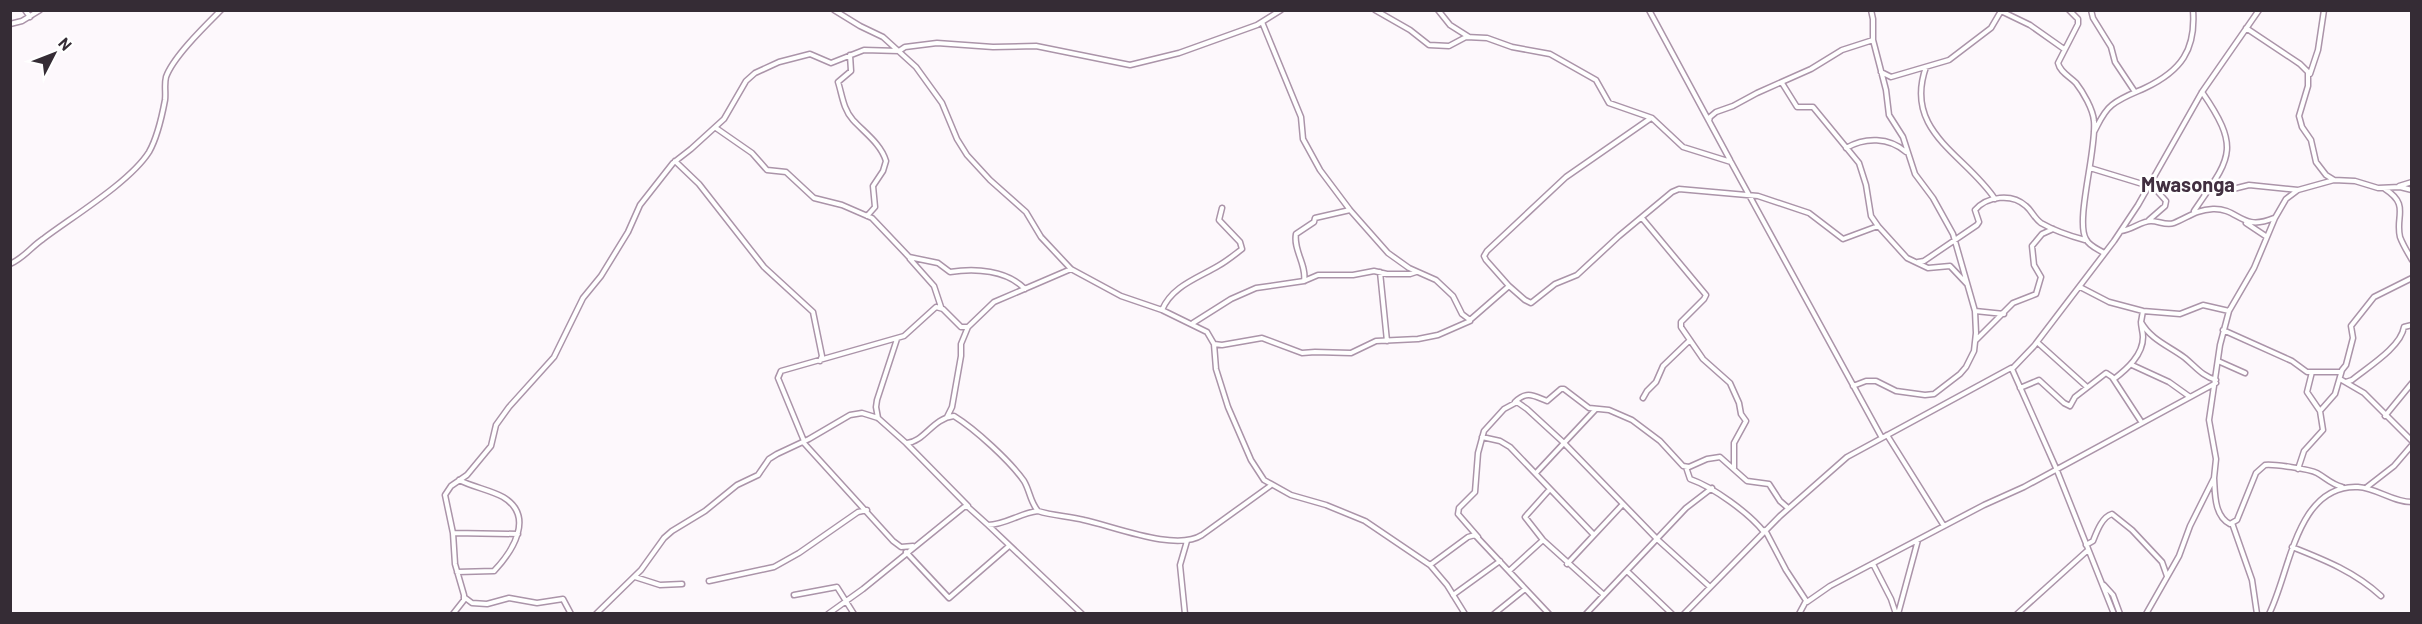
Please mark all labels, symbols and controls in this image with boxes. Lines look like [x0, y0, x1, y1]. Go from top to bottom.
north arrow [24, 24, 84, 84]
text: N [55, 33, 76, 54]
district label: Mwasonga [2141, 172, 2235, 196]

